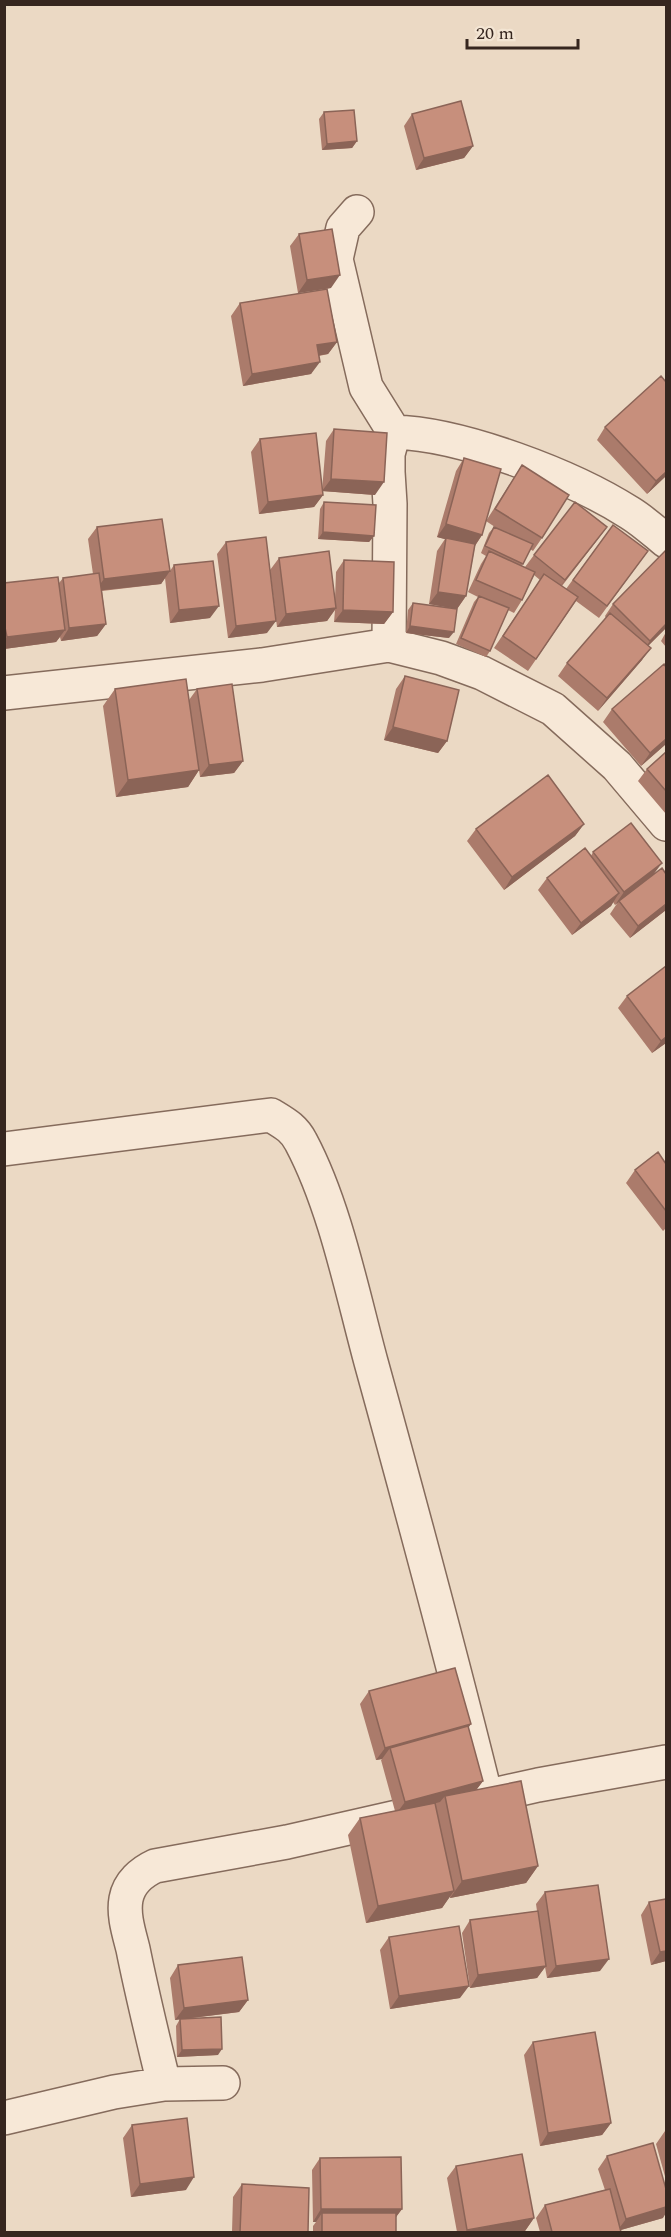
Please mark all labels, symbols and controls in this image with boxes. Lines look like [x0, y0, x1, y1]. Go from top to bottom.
scale bar [467, 12, 578, 50]
text: 20 m [476, 20, 514, 47]

